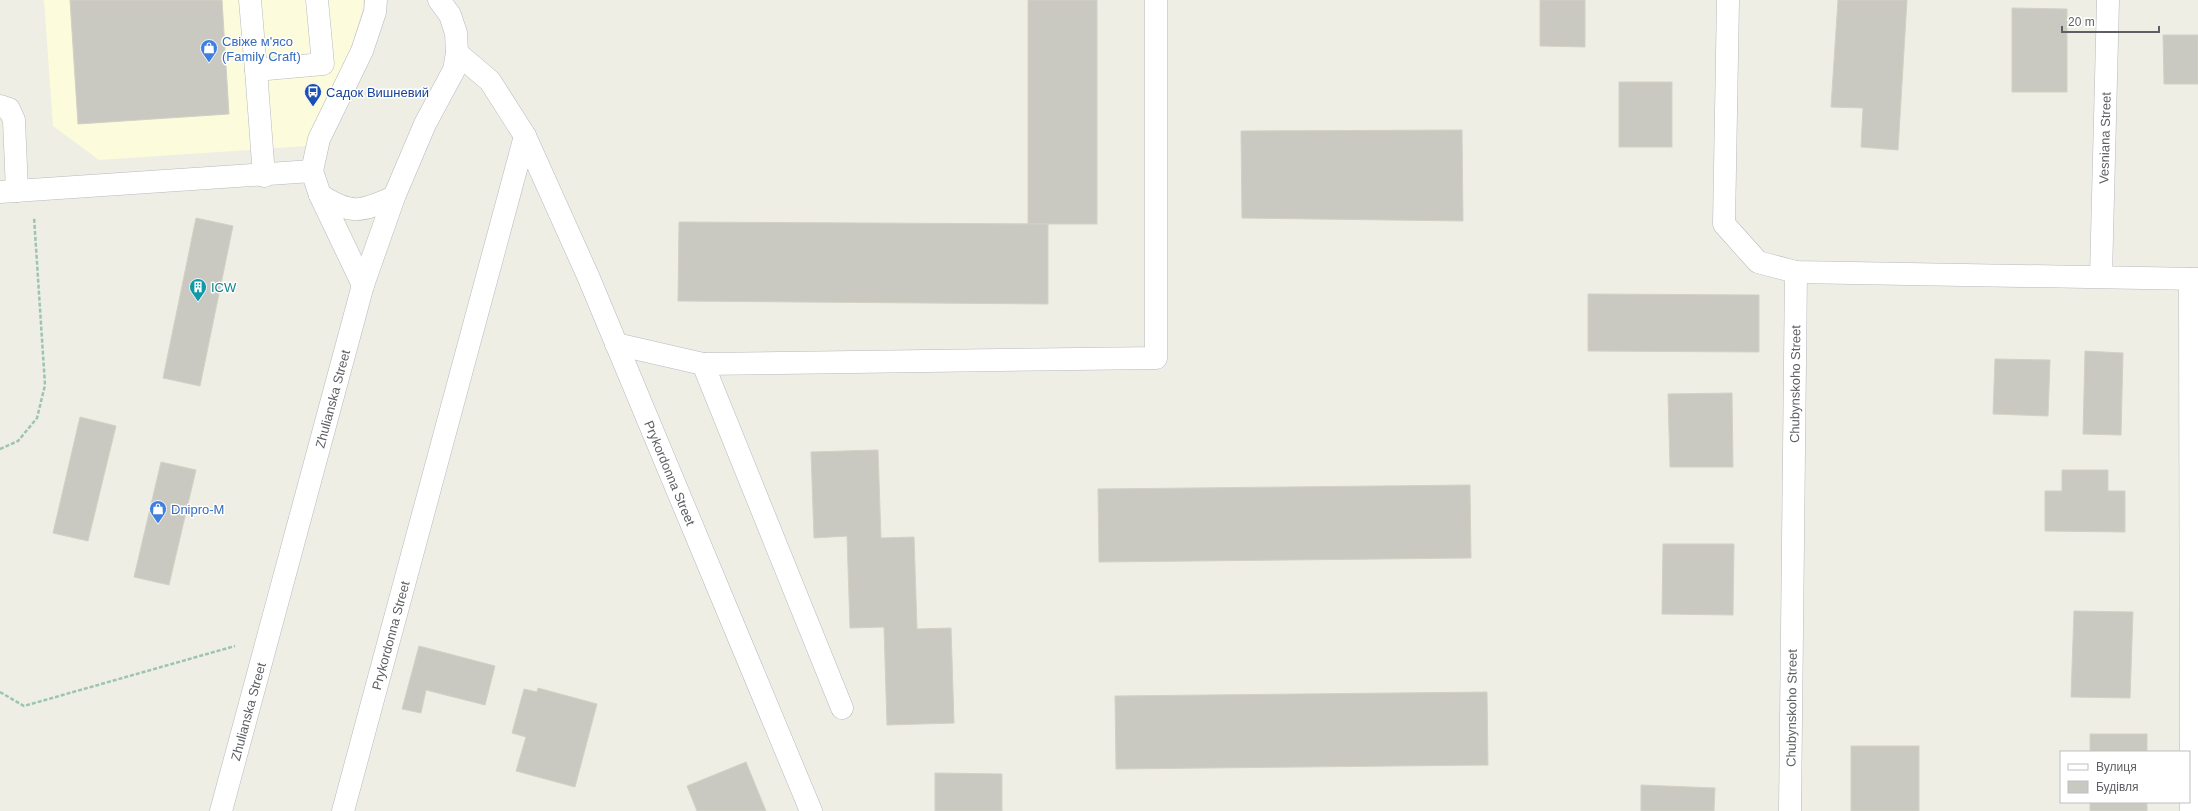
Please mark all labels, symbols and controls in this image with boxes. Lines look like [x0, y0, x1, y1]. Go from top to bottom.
scale bar [2062, 8, 2159, 34]
text: 20 m [2068, 15, 2095, 29]
place label: Свіже м'ясо (Family Craft) [222, 34, 301, 64]
shop icon: Свіже м'ясо (Family Craft) [199, 38, 219, 63]
bus stop icon: Садок Вишневий [303, 82, 323, 107]
place label: Садок Вишневий [326, 85, 429, 100]
street label: Vesniana Street [2096, 92, 2114, 184]
building icon: ICW [188, 277, 208, 302]
place label: ICW [211, 280, 237, 295]
street label: Chubynskoho Street [1787, 325, 1803, 443]
street label: Zhulianska Street [312, 348, 353, 450]
street label: Prykordonna Street [641, 419, 698, 528]
shop icon: Dnipro-M [148, 499, 168, 524]
place label: Dnipro-M [171, 502, 224, 517]
street label: Prykordonna Street [369, 579, 413, 691]
street label: Chubynskoho Street [1783, 649, 1800, 767]
street label: Zhulianska Street [228, 660, 269, 763]
legend [2060, 751, 2190, 803]
text: Вулиця [2096, 760, 2137, 774]
text: Будівля [2096, 780, 2138, 794]

